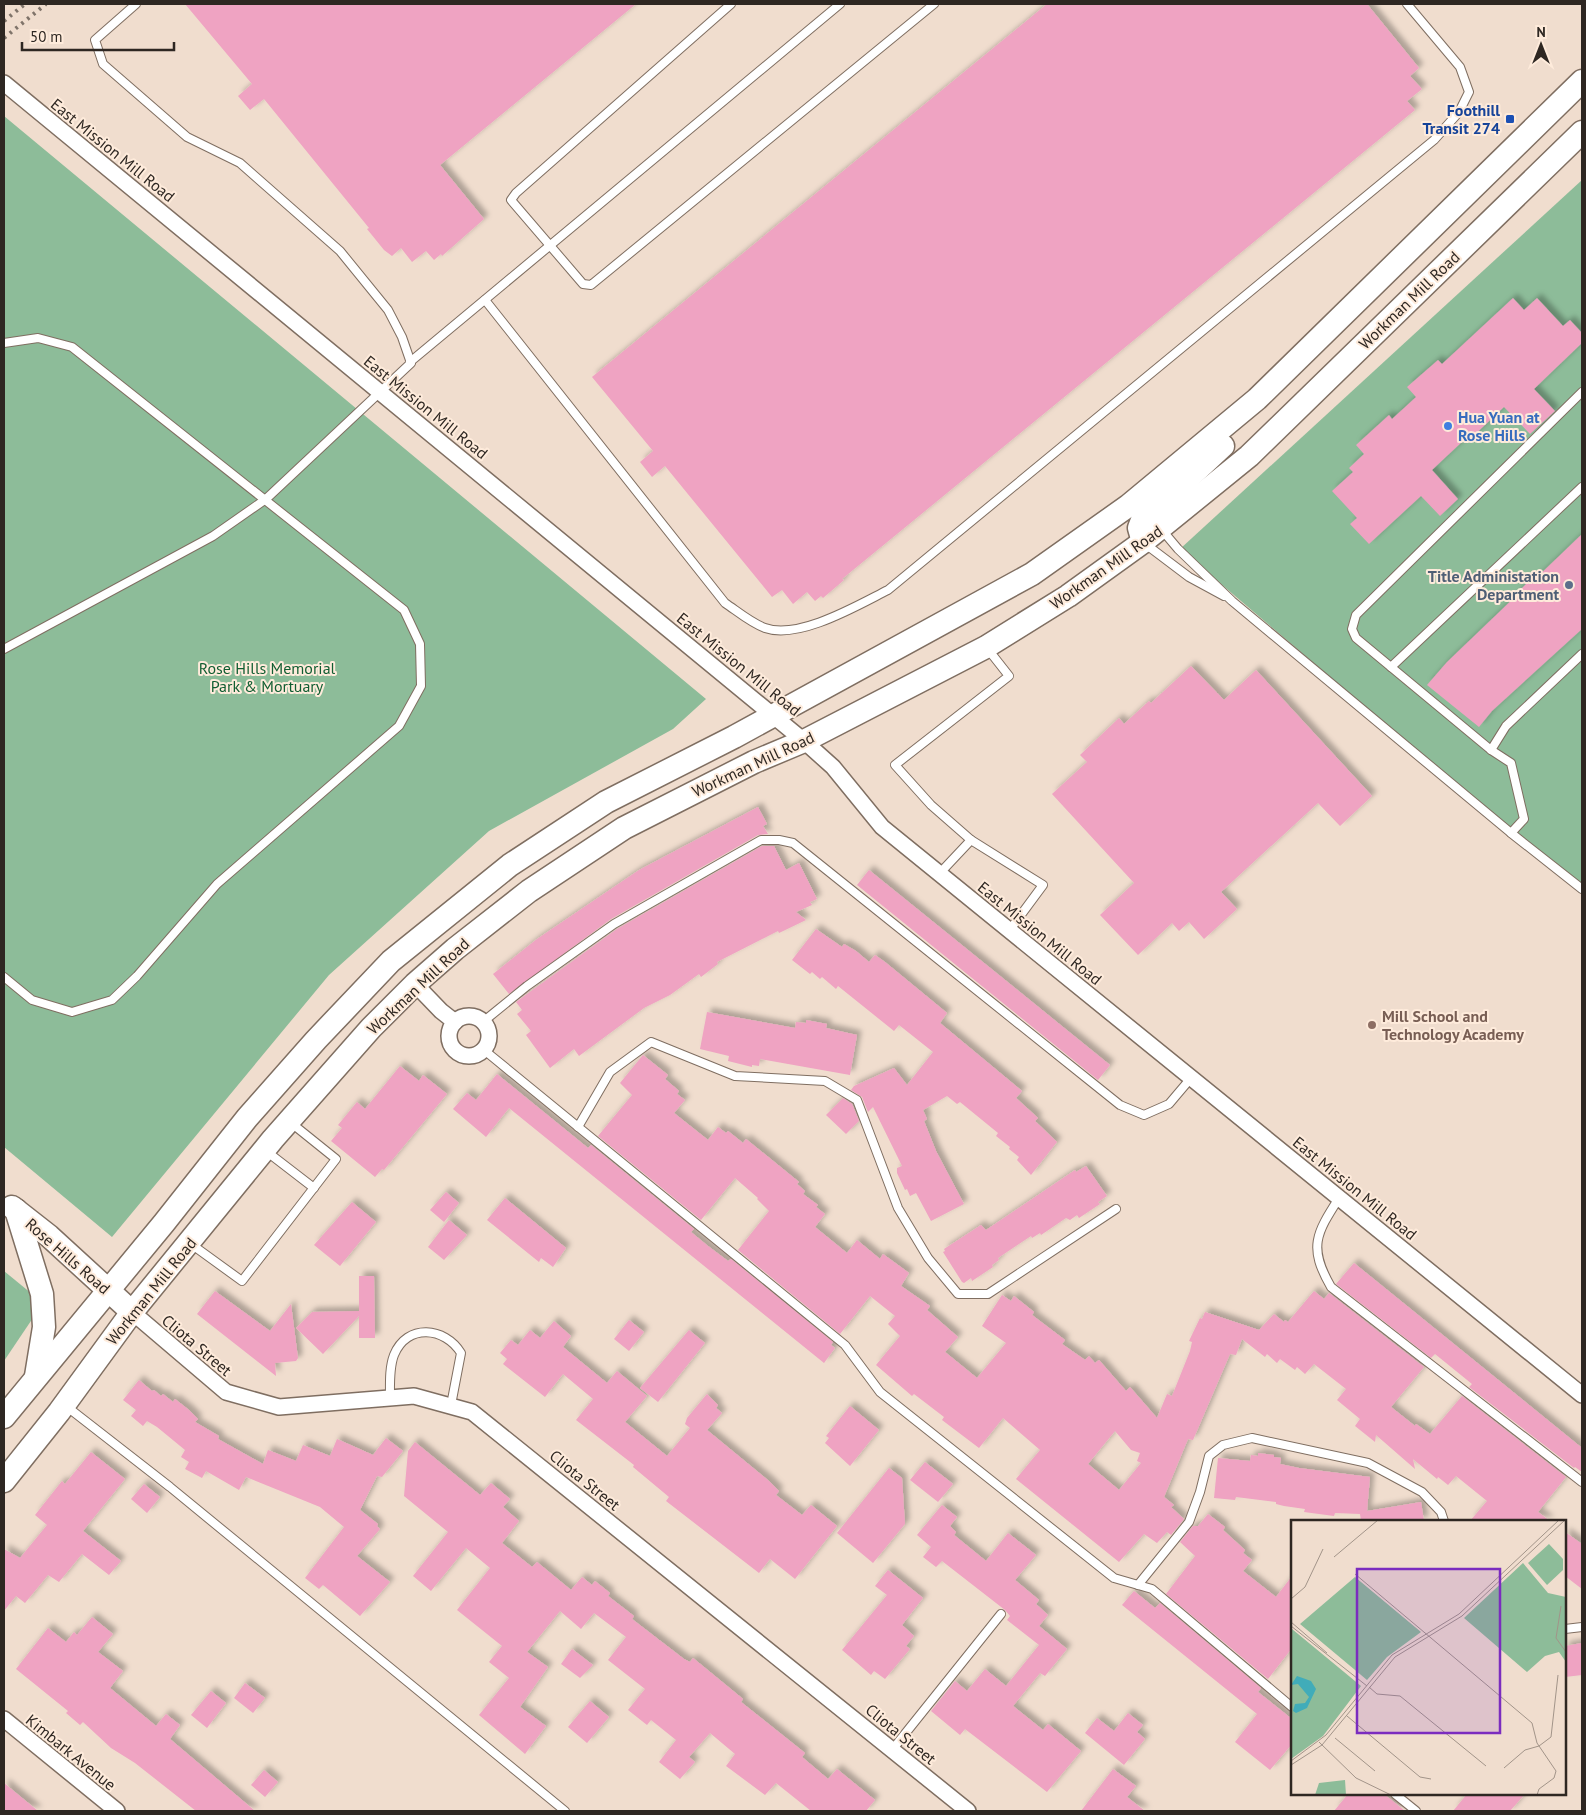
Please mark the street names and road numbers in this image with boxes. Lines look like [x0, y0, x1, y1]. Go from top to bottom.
street label: East Mission Mill Road [47, 94, 179, 206]
street label: Workman Mill Road [1354, 247, 1464, 353]
street label: East Mission Mill Road [360, 351, 492, 463]
street label: Workman Mill Road [1046, 521, 1166, 613]
street label: East Mission Mill Road [673, 608, 805, 720]
street label: Workman Mill Road [689, 727, 817, 801]
street label: East Mission Mill Road [974, 877, 1106, 989]
street label: Workman Mill Road [363, 933, 473, 1039]
street label: East Mission Mill Road [1289, 1132, 1421, 1244]
street label: Rose Hills Road [22, 1214, 114, 1298]
street label: Workman Mill Road [101, 1233, 201, 1349]
street label: Cliota Street [158, 1310, 236, 1380]
street label: Cliota Street [546, 1445, 625, 1515]
street label: Cliota Street [862, 1699, 941, 1769]
street label: Kimbark Avenue [22, 1710, 120, 1794]

